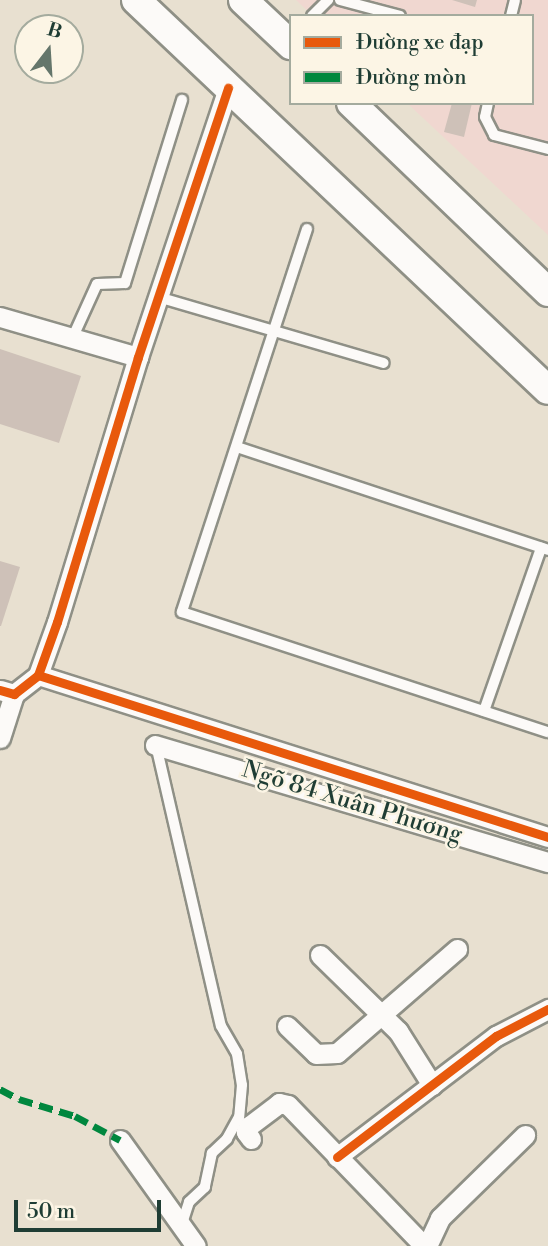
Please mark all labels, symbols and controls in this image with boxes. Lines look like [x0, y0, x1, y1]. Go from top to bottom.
north arrow [14, 14, 84, 84]
legend [289, 14, 534, 105]
text: B [44, 17, 65, 44]
text: Đường xe đạp [356, 30, 484, 56]
text: Đường mòn [356, 65, 467, 91]
street label: Ngõ 84 Xuân Phương [238, 756, 466, 850]
scale bar [18, 1186, 164, 1230]
text: 50 m [27, 1199, 75, 1225]

